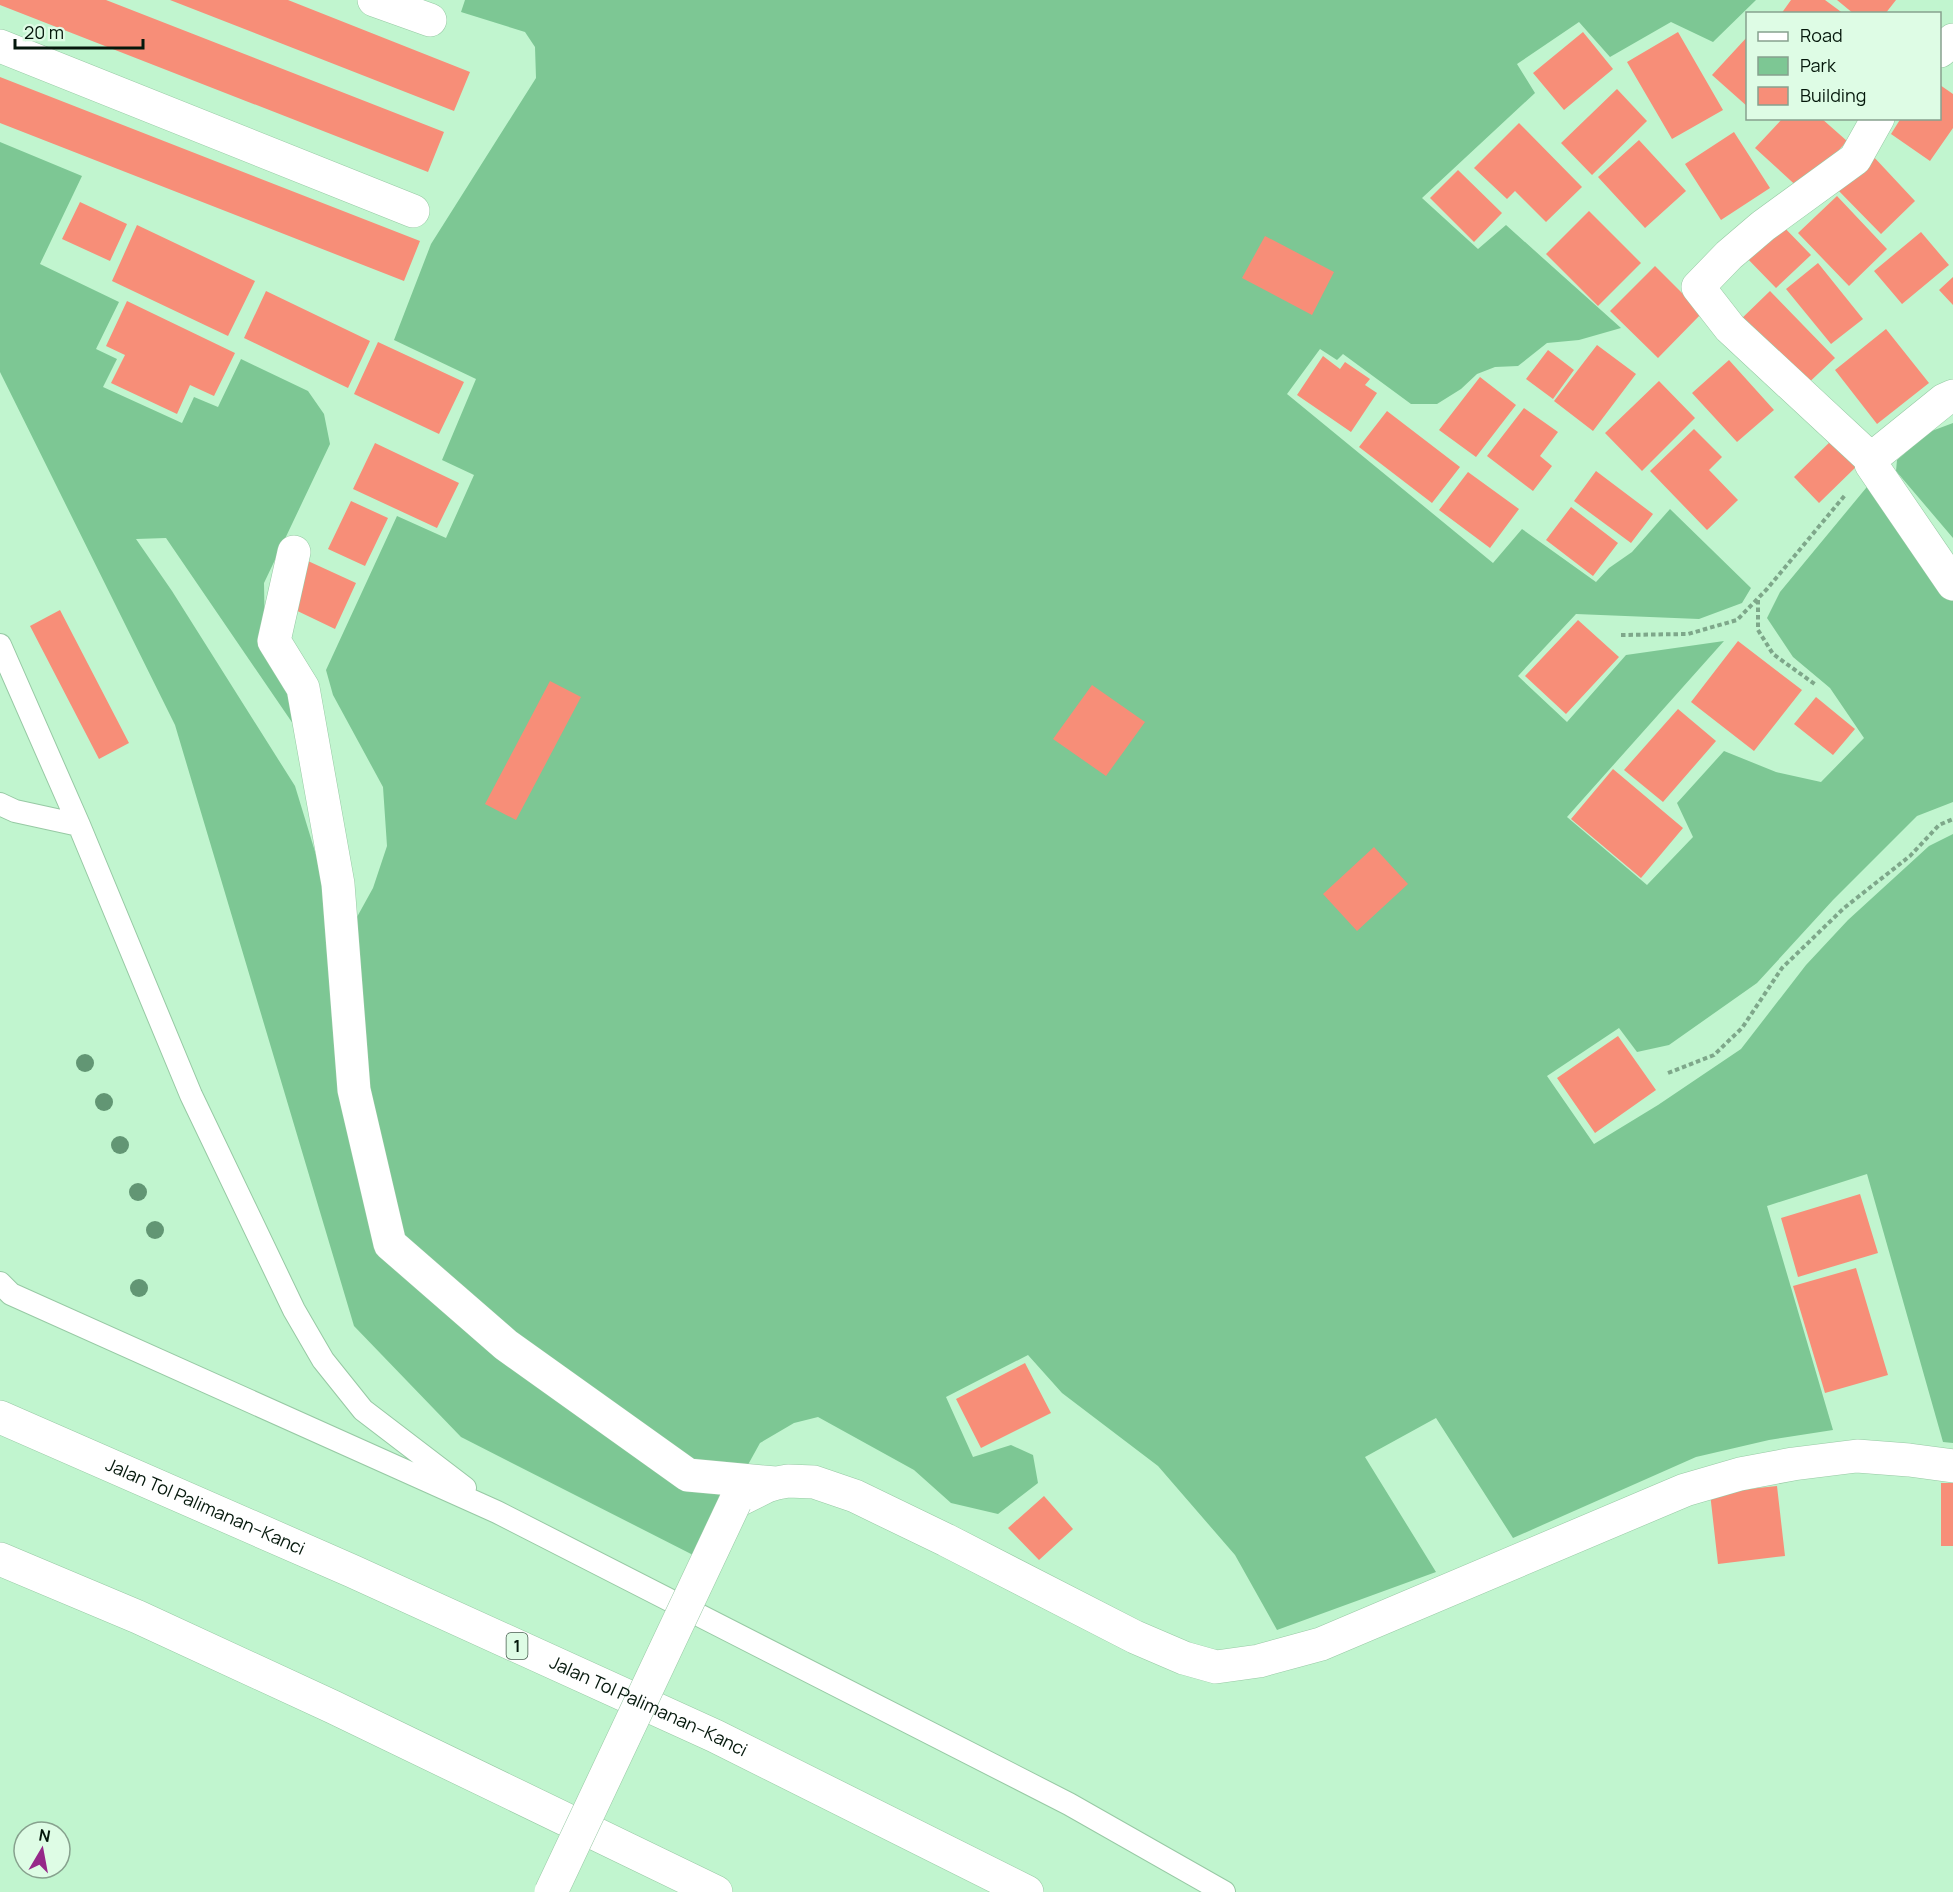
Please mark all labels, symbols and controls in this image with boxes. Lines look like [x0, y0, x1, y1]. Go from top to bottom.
scale bar [15, 12, 142, 50]
legend [1746, 12, 1941, 120]
text: 20 m [24, 20, 64, 44]
text: Road [1800, 23, 1843, 47]
text: Park [1800, 53, 1837, 77]
text: Building [1800, 83, 1866, 107]
street label: Jalan Tol Palimanan–Kanci [102, 1452, 309, 1560]
road number: 1 [506, 1633, 528, 1659]
street label: Jalan Tol Palimanan–Kanci [546, 1649, 752, 1761]
north arrow [12, 1820, 72, 1880]
text: N [37, 1823, 52, 1847]

